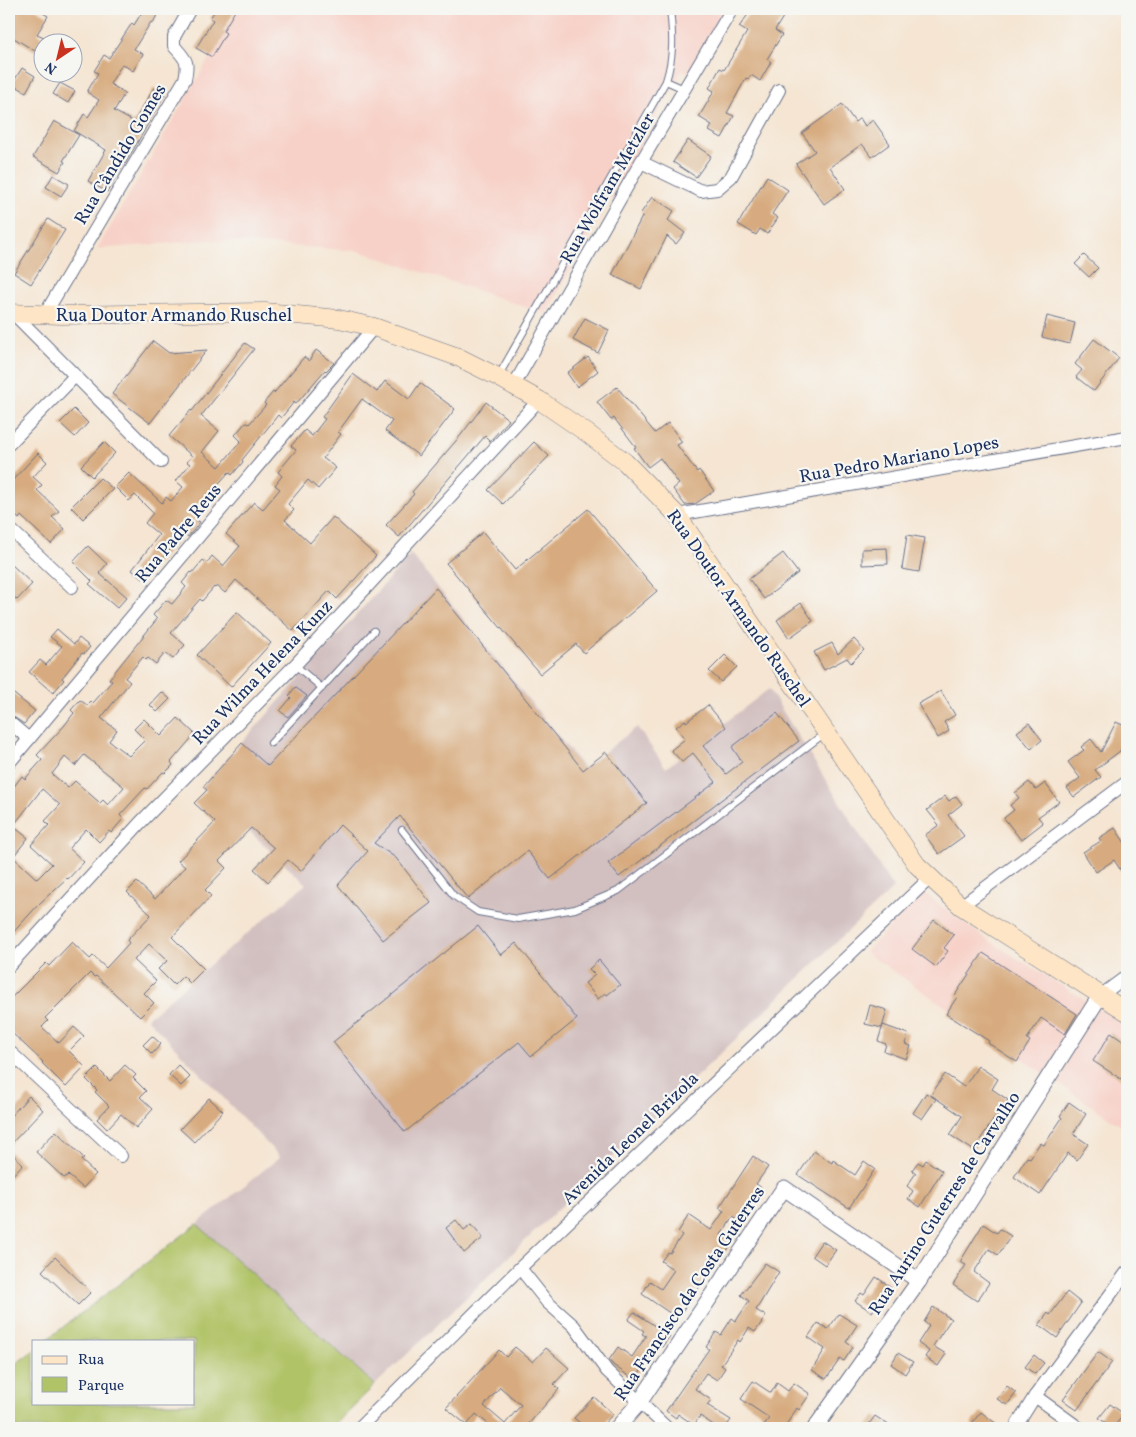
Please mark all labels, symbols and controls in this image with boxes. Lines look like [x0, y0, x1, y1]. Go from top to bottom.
north arrow [32, 32, 82, 82]
text: N [42, 57, 61, 78]
street label: Rua Cândido Gomes [69, 80, 173, 230]
street label: Rua Wolfram Metzler [555, 109, 662, 269]
street label: Rua Doutor Armando Ruschel [56, 304, 292, 329]
street label: Rua Pedro Mariano Lopes [797, 431, 1001, 490]
street label: Rua Padre Reus [130, 479, 228, 589]
street label: Rua Doutor Armando Ruschel [660, 505, 816, 713]
street label: Rua Wilma Helena Kunz [187, 595, 339, 751]
street label: Avenida Leonel Brizola [557, 1067, 705, 1211]
street label: Rua Aurino Guterres de Carvalho [863, 1087, 1027, 1320]
street label: Rua Francisco da Costa Guterres [609, 1181, 772, 1406]
legend [32, 1340, 195, 1404]
text: Rua [78, 1350, 104, 1371]
text: Parque [78, 1376, 124, 1397]

